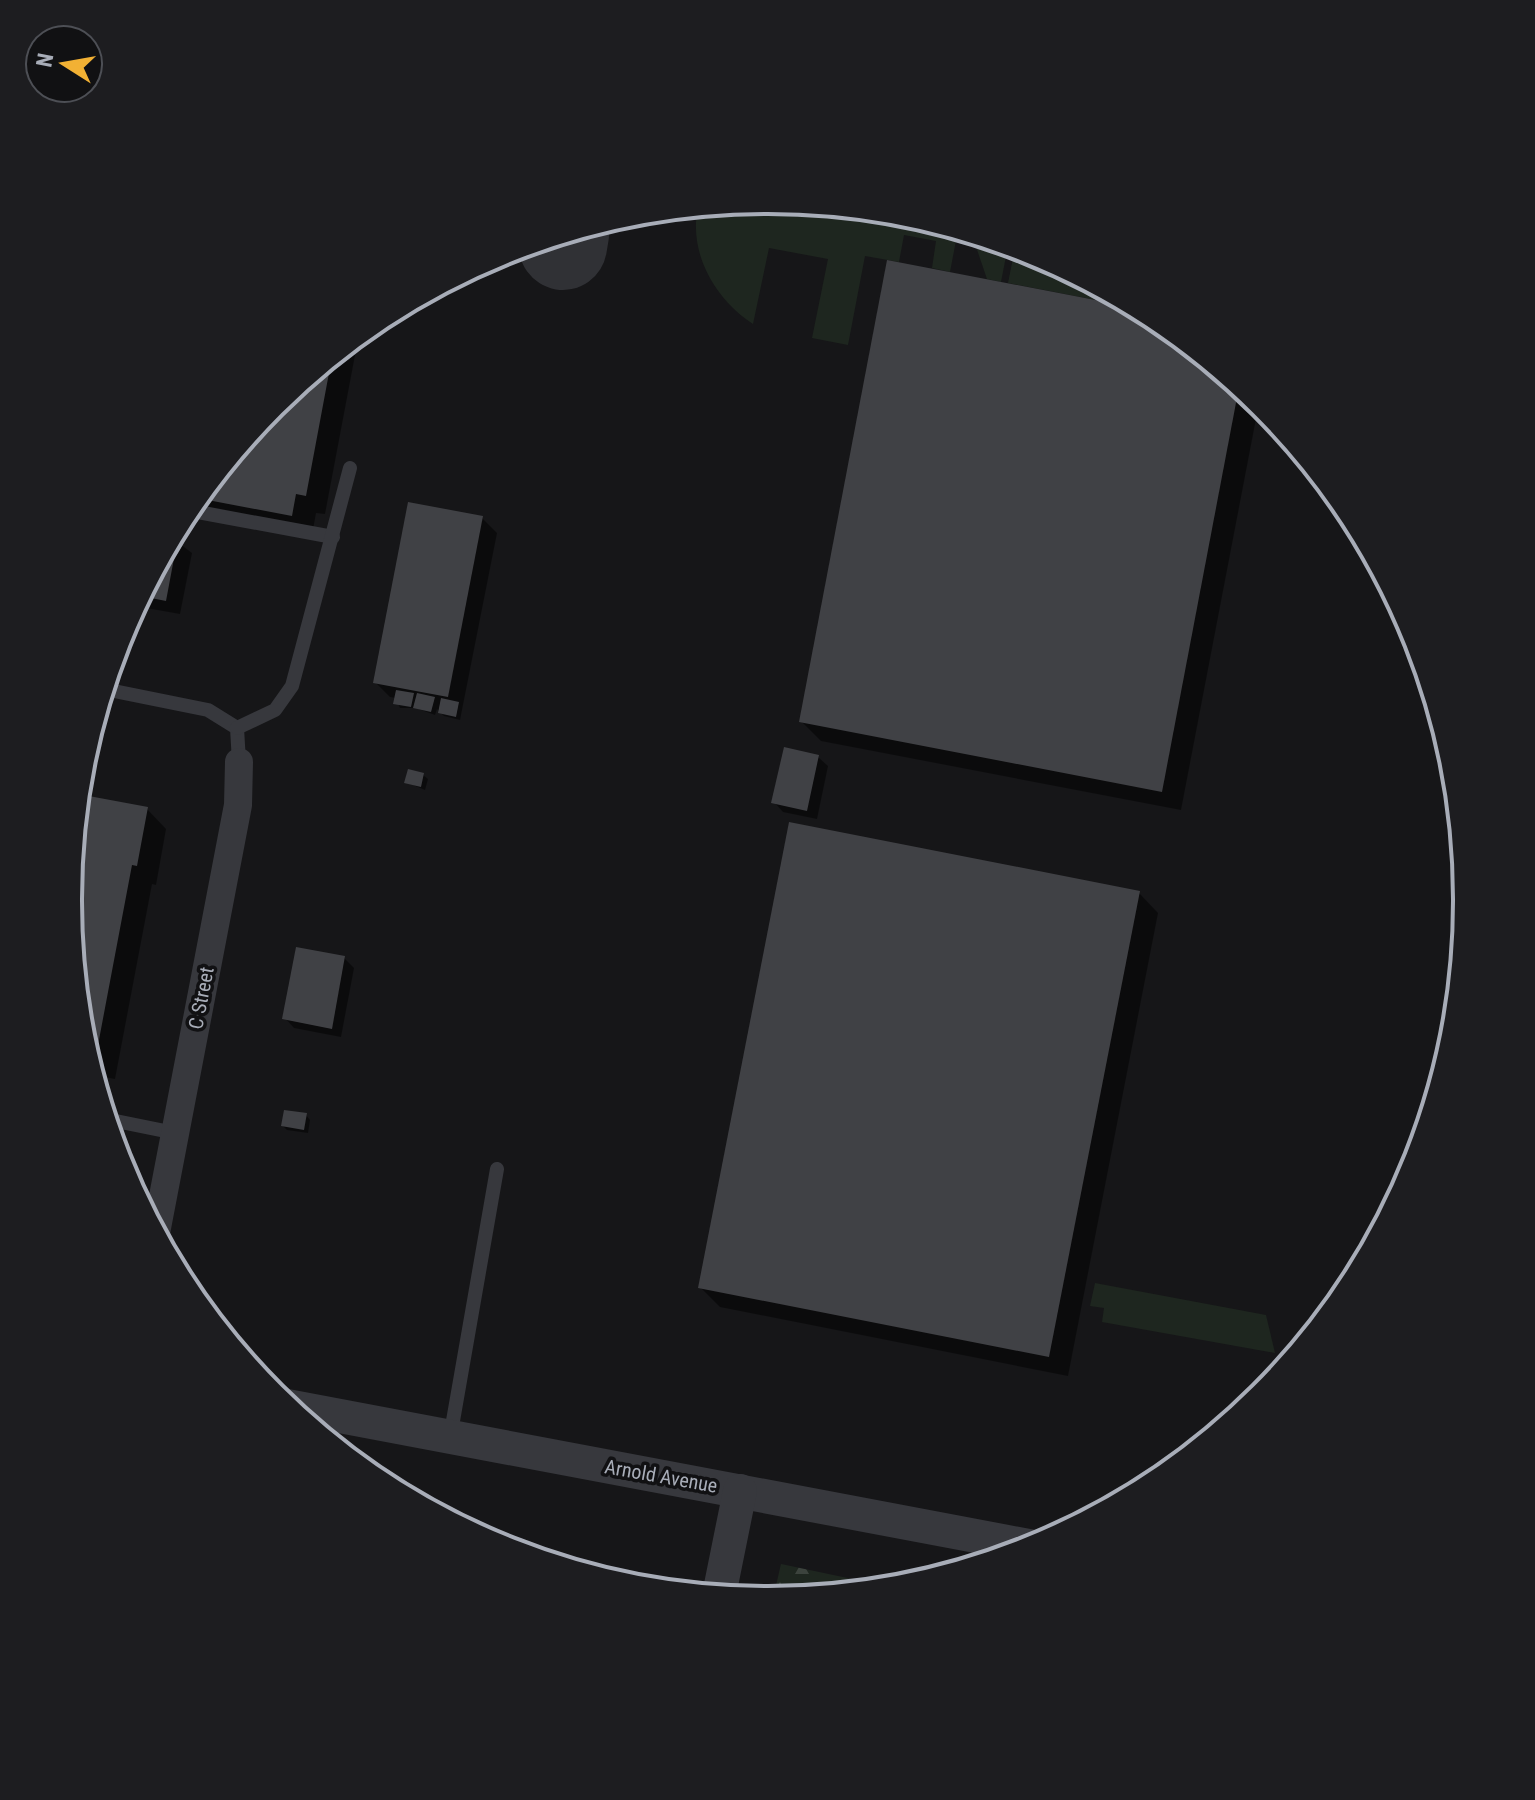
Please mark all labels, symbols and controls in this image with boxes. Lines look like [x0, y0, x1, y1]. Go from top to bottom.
north arrow [24, 24, 104, 104]
text: N [31, 51, 58, 69]
street label: C Street [183, 965, 219, 1031]
street label: Arnold Avenue [603, 1454, 719, 1498]

